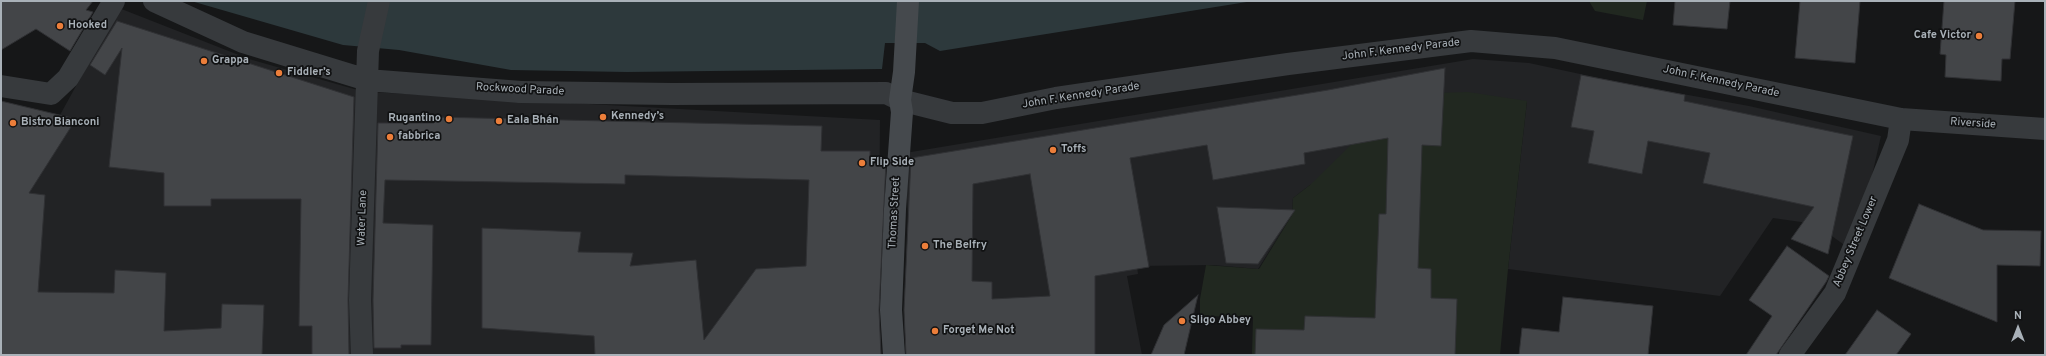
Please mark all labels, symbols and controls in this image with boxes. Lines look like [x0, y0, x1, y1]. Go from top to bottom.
place label: Hooked [68, 19, 107, 33]
marker: Hooked [55, 21, 65, 31]
place label: Cafe Victor [1914, 29, 1971, 43]
marker: Cafe Victor [1974, 31, 1984, 41]
street label: John F. Kennedy Parade [1341, 36, 1461, 64]
place label: Grappa [212, 54, 249, 68]
marker: Grappa [199, 56, 209, 66]
street label: John F. Kennedy Parade [1662, 63, 1780, 101]
place label: Fiddler’s [287, 66, 331, 80]
marker: Fiddler’s [274, 68, 284, 78]
street label: John F. Kennedy Parade [1021, 80, 1141, 112]
street label: Rockwood Parade [476, 81, 564, 99]
place label: Kennedy’s [611, 110, 664, 124]
place label: Rugantino [388, 112, 441, 126]
marker: Kennedy’s [598, 112, 608, 122]
marker: Rugantino [444, 114, 454, 124]
place label: Eala Bhán [507, 114, 559, 128]
place label: Bistro Bianconi [21, 116, 99, 130]
marker: Eala Bhán [494, 116, 504, 126]
street label: Riverside [1950, 116, 1996, 132]
marker: Bistro Bianconi [8, 118, 18, 128]
place label: fabbrica [398, 130, 440, 144]
marker: fabbrica [385, 132, 395, 142]
place label: Toffs [1061, 143, 1086, 157]
marker: Toffs [1048, 145, 1058, 155]
place label: Flip Side [870, 156, 914, 170]
marker: Flip Side [857, 158, 867, 168]
street label: Thomas Street [887, 177, 903, 249]
street label: Water Lane [355, 190, 371, 246]
street label: Abbey Street Lower [1831, 195, 1881, 289]
place label: The Belfry [933, 239, 987, 253]
marker: The Belfry [920, 241, 930, 251]
north arrow [1998, 308, 2038, 348]
text: N [2014, 309, 2022, 323]
place label: Sligo Abbey [1190, 314, 1251, 328]
marker: Sligo Abbey [1177, 316, 1187, 326]
place label: Forget Me Not [943, 324, 1014, 338]
marker: Forget Me Not [930, 326, 940, 336]

